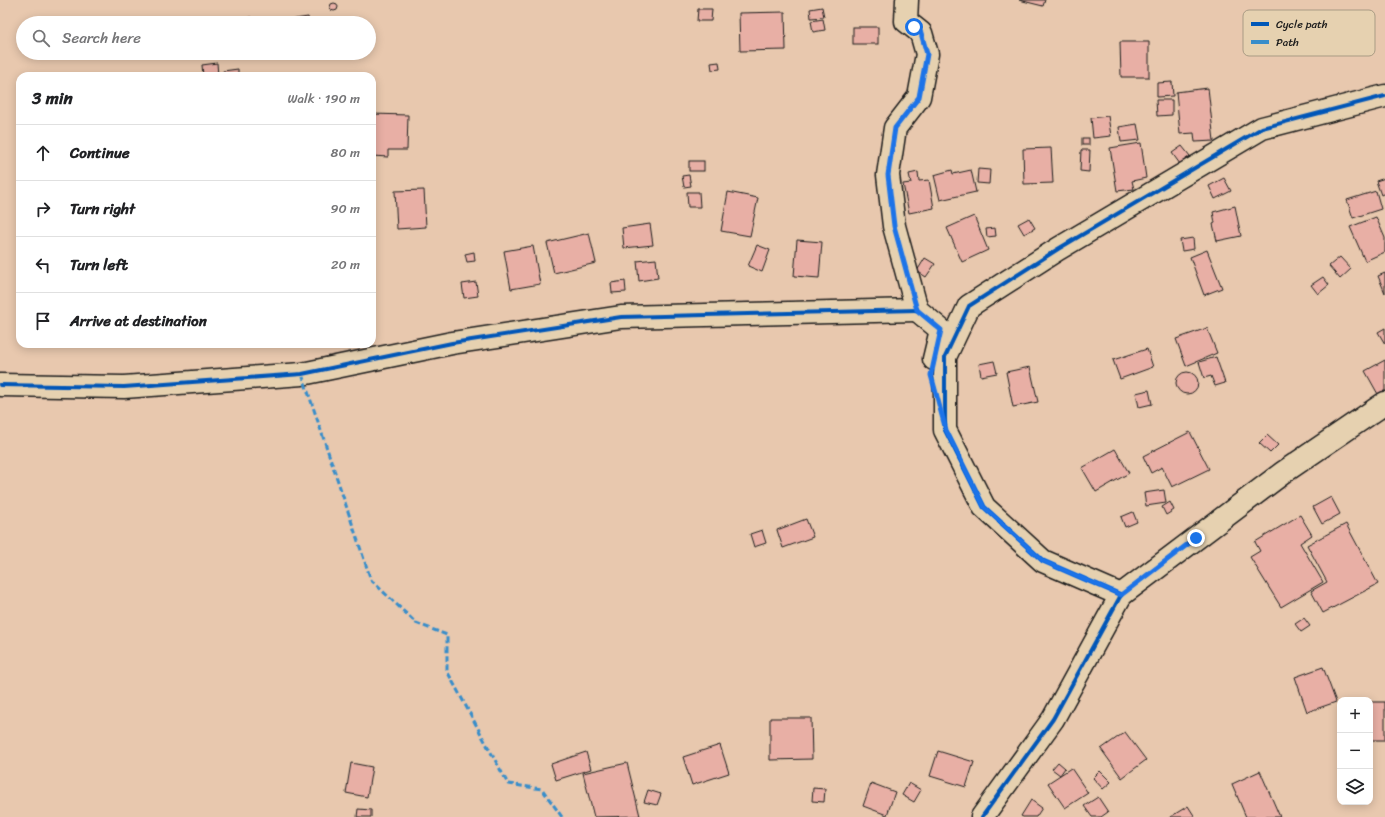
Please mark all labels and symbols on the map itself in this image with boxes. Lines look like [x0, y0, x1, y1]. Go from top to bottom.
legend [1243, 10, 1375, 56]
text: Cycle path [1276, 15, 1328, 34]
route start [905, 18, 923, 36]
text: Path [1276, 33, 1299, 52]
route end [1187, 529, 1205, 547]

